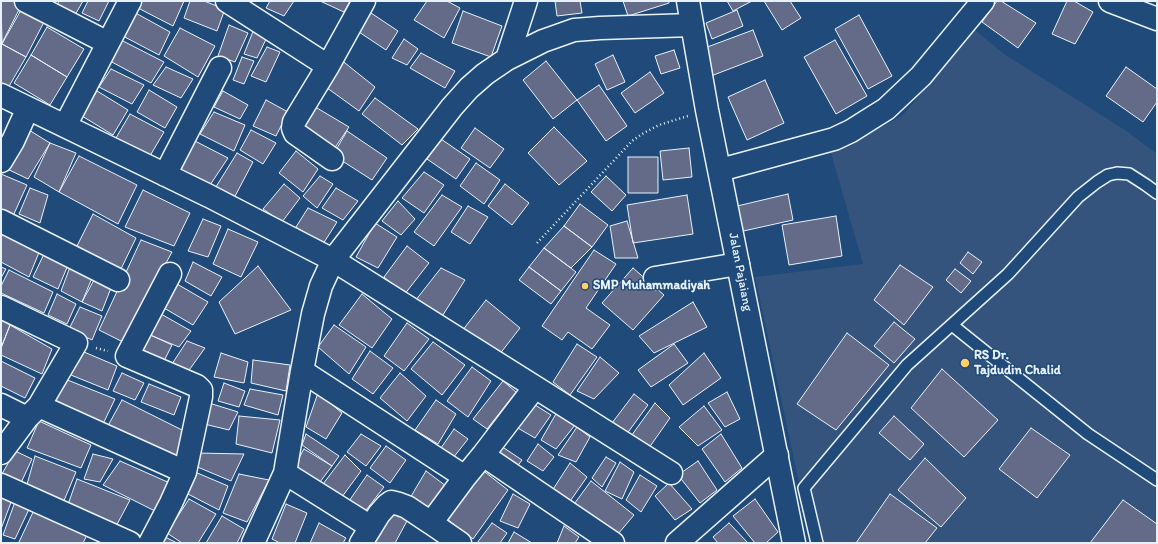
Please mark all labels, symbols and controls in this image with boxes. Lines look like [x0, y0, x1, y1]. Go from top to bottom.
street label: Jalan Pajaiang [725, 231, 755, 313]
place label: SMP Muhammadiyah [593, 278, 710, 294]
marker: SMP Muhammadiyah [580, 281, 590, 291]
place label: RS Dr. Tajdudin Chalid [974, 348, 1061, 379]
marker: RS Dr. Tajdudin Chalid [959, 357, 971, 369]

